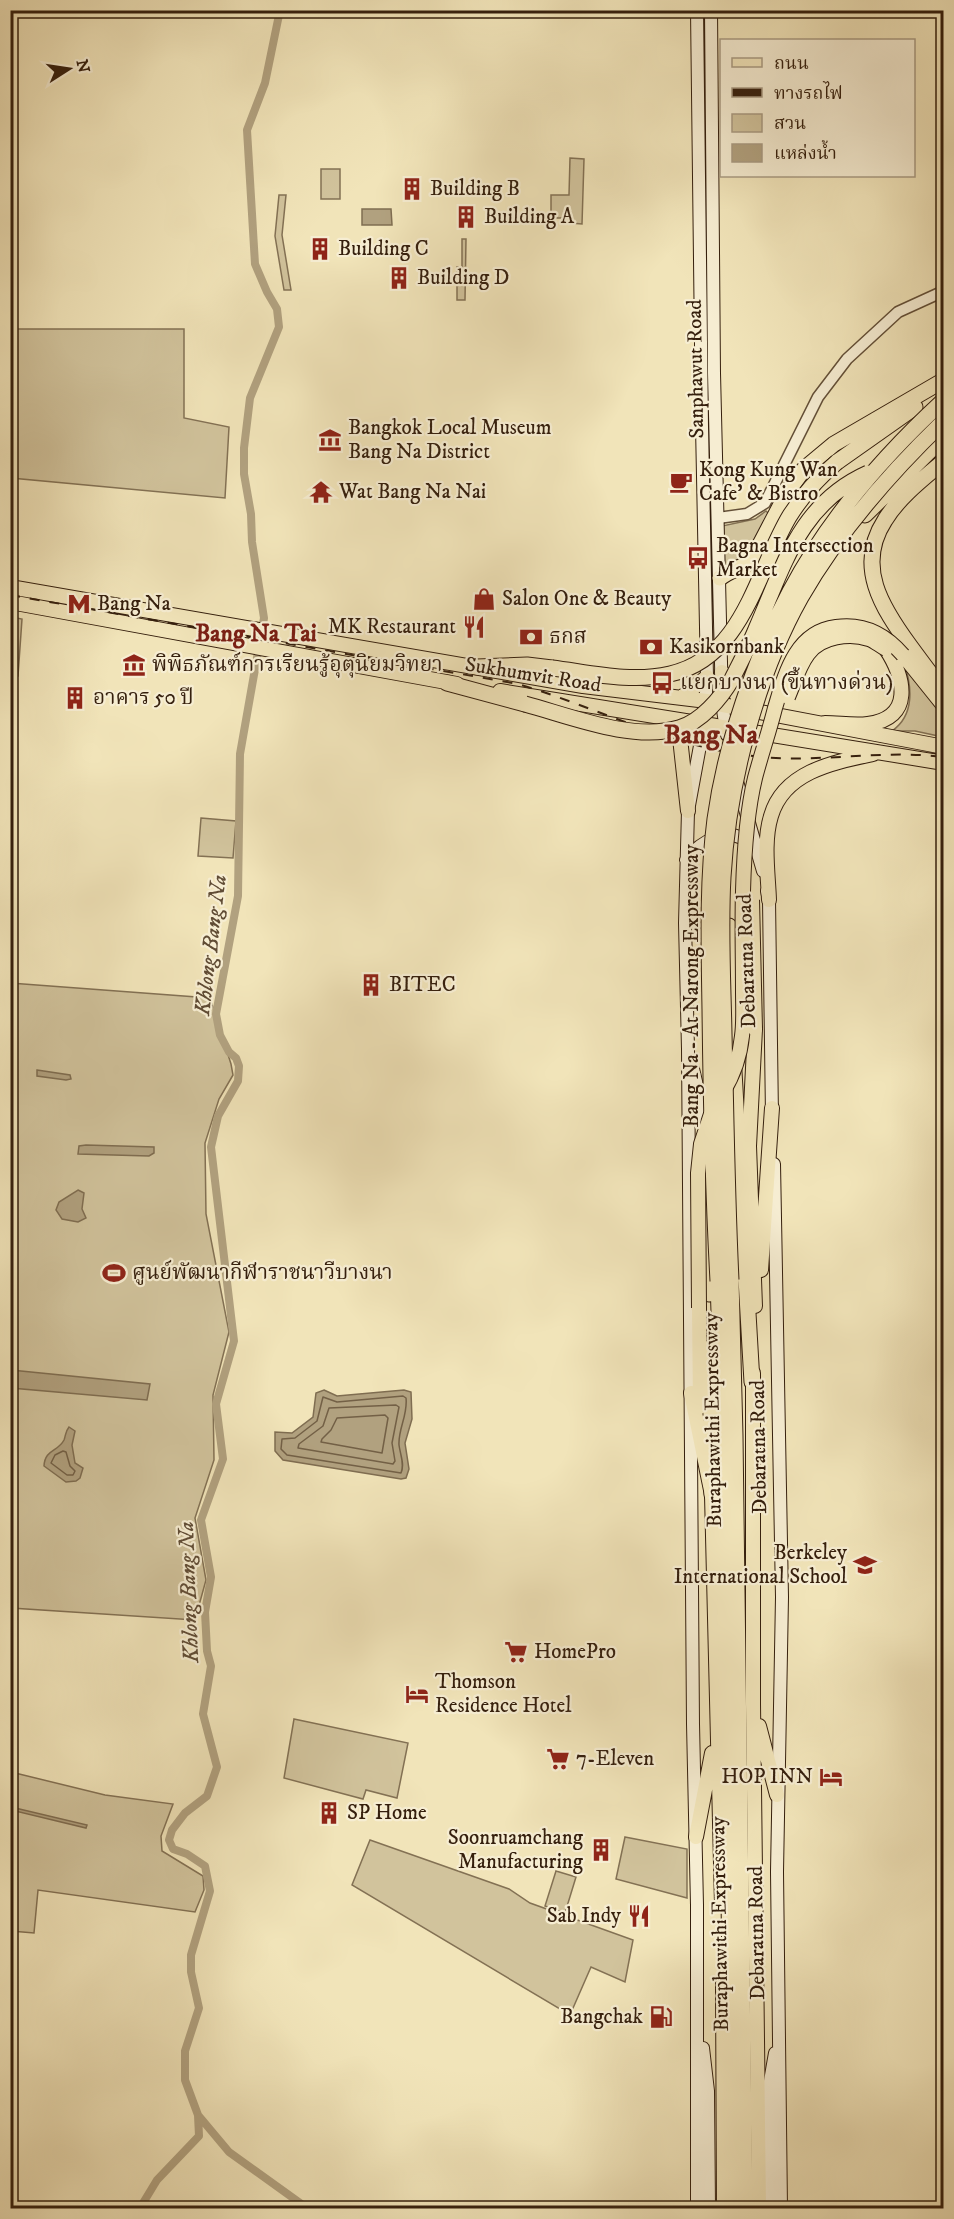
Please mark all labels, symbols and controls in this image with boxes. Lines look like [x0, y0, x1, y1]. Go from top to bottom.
north arrow [39, 39, 99, 99]
legend [720, 39, 915, 177]
text: ถนน [774, 53, 809, 75]
text: N [72, 58, 94, 75]
text: ทางรถไฟ [774, 81, 843, 105]
text: สวน [774, 113, 806, 135]
text: แหล่งน้ำ [774, 139, 837, 165]
building icon: Building B [399, 176, 425, 202]
place label: Building B [430, 176, 520, 202]
building icon: Building A [453, 204, 479, 230]
place label: Building A [484, 204, 575, 230]
building icon: Building C [307, 236, 333, 262]
place label: Building C [338, 236, 429, 262]
building icon: Building D [386, 265, 412, 291]
place label: Building D [417, 265, 509, 291]
street label: Sanphawut Road [682, 299, 710, 439]
place label: Bangkok Local Museum Bang Na District [348, 415, 552, 465]
museum icon: Bangkok Local Museum Bang Na District [317, 427, 343, 453]
place label: Kong Kung Wan Cafe' & Bistro [699, 457, 838, 507]
cafe icon: Kong Kung Wan Cafe' & Bistro [668, 469, 694, 495]
temple icon: Wat Bang Na Nai [308, 479, 334, 505]
place label: Wat Bang Na Nai [338, 479, 486, 505]
place label: Bagna Intersection Market [716, 533, 874, 583]
bus stop icon: Bagna Intersection Market [685, 545, 711, 571]
shop icon: Salon One & Beauty [471, 586, 497, 612]
place label: Salon One & Beauty [502, 586, 672, 612]
metro station icon: Bang Na [66, 591, 92, 617]
place label: Bang Na [97, 591, 171, 617]
place label: MK Restaurant [328, 614, 456, 640]
restaurant icon: MK Restaurant [461, 614, 487, 640]
district label: Bang Na Tai [195, 619, 317, 649]
bank icon: ธกส [518, 624, 544, 650]
place label: ธกส [549, 624, 587, 650]
bank icon: Kasikornbank [638, 634, 664, 660]
place label: Kasikornbank [669, 634, 785, 660]
place label: พิพิธภัณฑ์การเรียนรู้อุตุนิยมวิทยา [152, 651, 443, 678]
street label: Sukhumvit Road [463, 651, 603, 699]
museum icon: พิพิธภัณฑ์การเรียนรู้อุตุนิยมวิทยา [121, 652, 147, 678]
place label: แยกบางนา (ขึ้นทางด่วน) [680, 666, 893, 696]
bus stop icon: แยกบางนา (ขึ้นทางด่วน) [649, 670, 675, 696]
building icon: อาคาร 50 ปี [62, 685, 88, 711]
place label: อาคาร 50 ปี [93, 685, 194, 711]
district label: Bang Na [664, 718, 759, 752]
street label: Bang Na - At Narong Expressway [679, 843, 705, 1128]
water label: Khlong Bang Na [189, 873, 233, 1018]
street label: Debaratna Road [732, 893, 762, 1029]
building icon: BITEC [358, 972, 384, 998]
place label: BITEC [389, 972, 456, 998]
place label: ศูนย์พัฒนากีฬาราชนาวีบางนา [132, 1259, 392, 1286]
sports icon: ศูนย์พัฒนากีฬาราชนาวีบางนา [101, 1260, 127, 1286]
street label: Buraphawithi Expressway [698, 1311, 728, 1528]
street label: Debaratna Road [745, 1379, 773, 1514]
water label: Khlong Bang Na [173, 1521, 205, 1664]
place label: Berkeley International School [674, 1540, 848, 1590]
school or university icon: Berkeley International School [852, 1552, 878, 1578]
supermarket icon: HomePro [503, 1639, 529, 1665]
place label: HomePro [534, 1639, 616, 1665]
place label: Thomson Residence Hotel [435, 1669, 572, 1719]
hotel icon: Thomson Residence Hotel [404, 1681, 430, 1707]
supermarket icon: 7-Eleven [545, 1746, 571, 1772]
place label: 7-Eleven [576, 1746, 654, 1772]
place label: HOP INN [721, 1764, 813, 1790]
hotel icon: HOP INN [818, 1764, 844, 1790]
building icon: SP Home [316, 1800, 342, 1826]
place label: SP Home [347, 1800, 427, 1826]
street label: Buraphawithi Expressway [705, 1815, 735, 2032]
place label: Soonruamchang Manufacturing [448, 1825, 584, 1875]
building icon: Soonruamchang Manufacturing [588, 1837, 614, 1863]
street label: Debaratna Road [743, 1865, 771, 2000]
place label: Sab Indy [547, 1903, 622, 1929]
restaurant icon: Sab Indy [626, 1903, 652, 1929]
place label: Bangchak [560, 2004, 644, 2030]
fuel station icon: Bangchak [648, 2004, 674, 2030]

